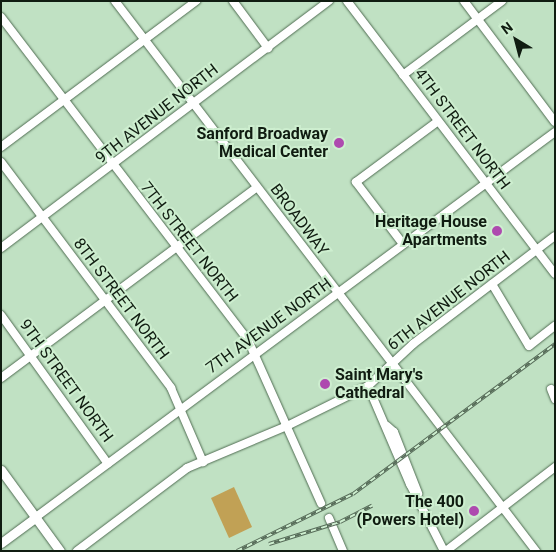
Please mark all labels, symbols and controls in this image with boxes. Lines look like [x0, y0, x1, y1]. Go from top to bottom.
north arrow [491, 15, 541, 65]
text: N [498, 19, 516, 37]
street label: 9TH AVENUE NORTH [92, 60, 222, 168]
street label: 4TH STREET NORTH [410, 64, 514, 194]
place label: Sanford Broadway Medical Center [196, 124, 328, 162]
marker: Sanford Broadway Medical Center [332, 136, 346, 150]
street label: 7TH STREET NORTH [136, 178, 242, 306]
street label: BROADWAY [266, 180, 332, 260]
place label: Heritage House Apartments [375, 212, 487, 250]
marker: Heritage House Apartments [491, 225, 503, 237]
street label: 8TH STREET NORTH [69, 234, 173, 364]
street label: 6TH AVENUE NORTH [384, 247, 514, 355]
street label: 7TH AVENUE NORTH [203, 274, 335, 378]
street label: 9TH STREET NORTH [15, 316, 117, 446]
place label: Saint Mary's Cathedral [335, 365, 423, 403]
marker: Saint Mary's Cathedral [319, 378, 331, 390]
place label: The 400 (Powers Hotel) [356, 492, 464, 530]
marker: The 400 (Powers Hotel) [468, 505, 480, 517]

